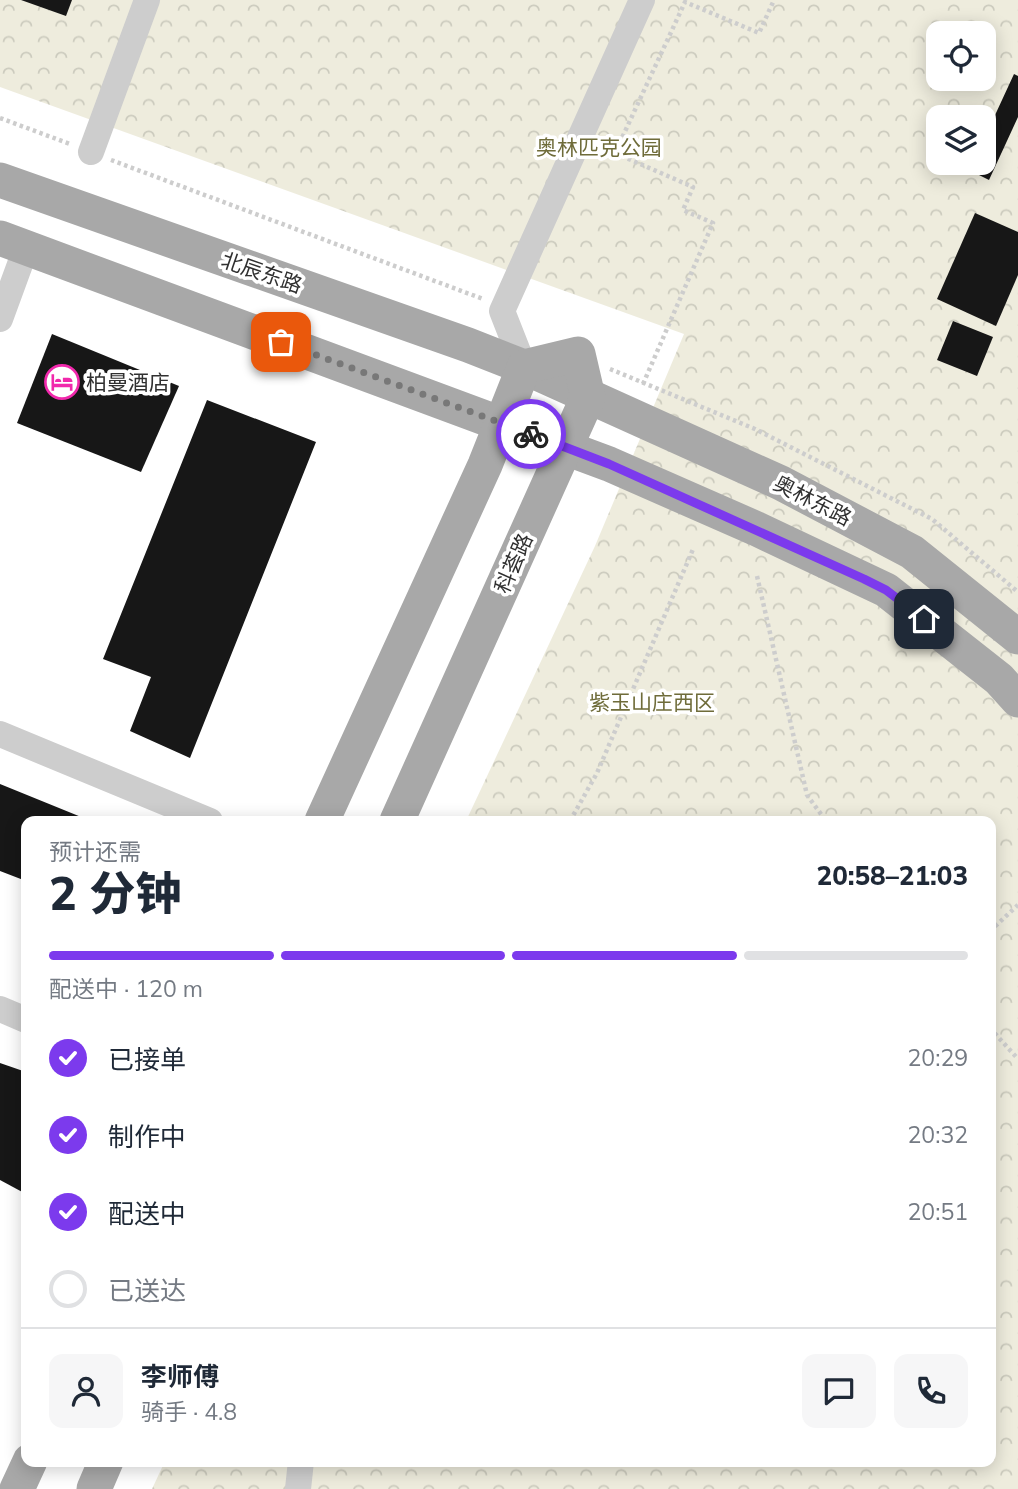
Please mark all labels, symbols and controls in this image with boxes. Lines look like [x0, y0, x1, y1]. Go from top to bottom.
map controls [926, 21, 996, 175]
button: locate [926, 21, 996, 91]
button: layers [926, 105, 996, 175]
park label: 奥林匹克公园 [536, 134, 662, 160]
street label: 北辰东路 [218, 246, 306, 298]
pin [251, 312, 311, 372]
icon: bag [262, 323, 300, 361]
hotel icon: 柏曼酒店 [43, 363, 81, 401]
place label: 柏曼酒店 [86, 369, 170, 395]
courier [496, 399, 566, 469]
icon: bike [512, 415, 550, 453]
street label: 奥林东路 [770, 469, 856, 531]
street label: 科荟路 [488, 529, 538, 597]
pin [894, 589, 954, 649]
icon: home [905, 600, 943, 638]
park label: 紫玉山庄西区 [589, 689, 715, 715]
text: 预计还需 [49, 837, 141, 866]
text: 20:58–21:03 [817, 859, 968, 892]
text: 2 分钟 [49, 864, 182, 922]
text: 配送中 · 120 m [49, 974, 203, 1003]
icon: check [49, 1039, 87, 1077]
text: 已接单 [108, 1043, 186, 1076]
text: 20:29 [908, 1043, 968, 1072]
icon: check [49, 1116, 87, 1154]
text: 制作中 [108, 1120, 186, 1153]
text: 20:32 [908, 1120, 968, 1149]
icon: check [49, 1193, 87, 1231]
text: 配送中 [108, 1197, 186, 1230]
text: 20:51 [908, 1197, 968, 1226]
text: 已送达 [108, 1274, 186, 1307]
button: person [49, 1354, 123, 1428]
button: chat [802, 1354, 876, 1428]
button: phone [894, 1354, 968, 1428]
text: 李师傅 [141, 1360, 219, 1393]
text: 骑手 · 4.8 [141, 1397, 237, 1426]

